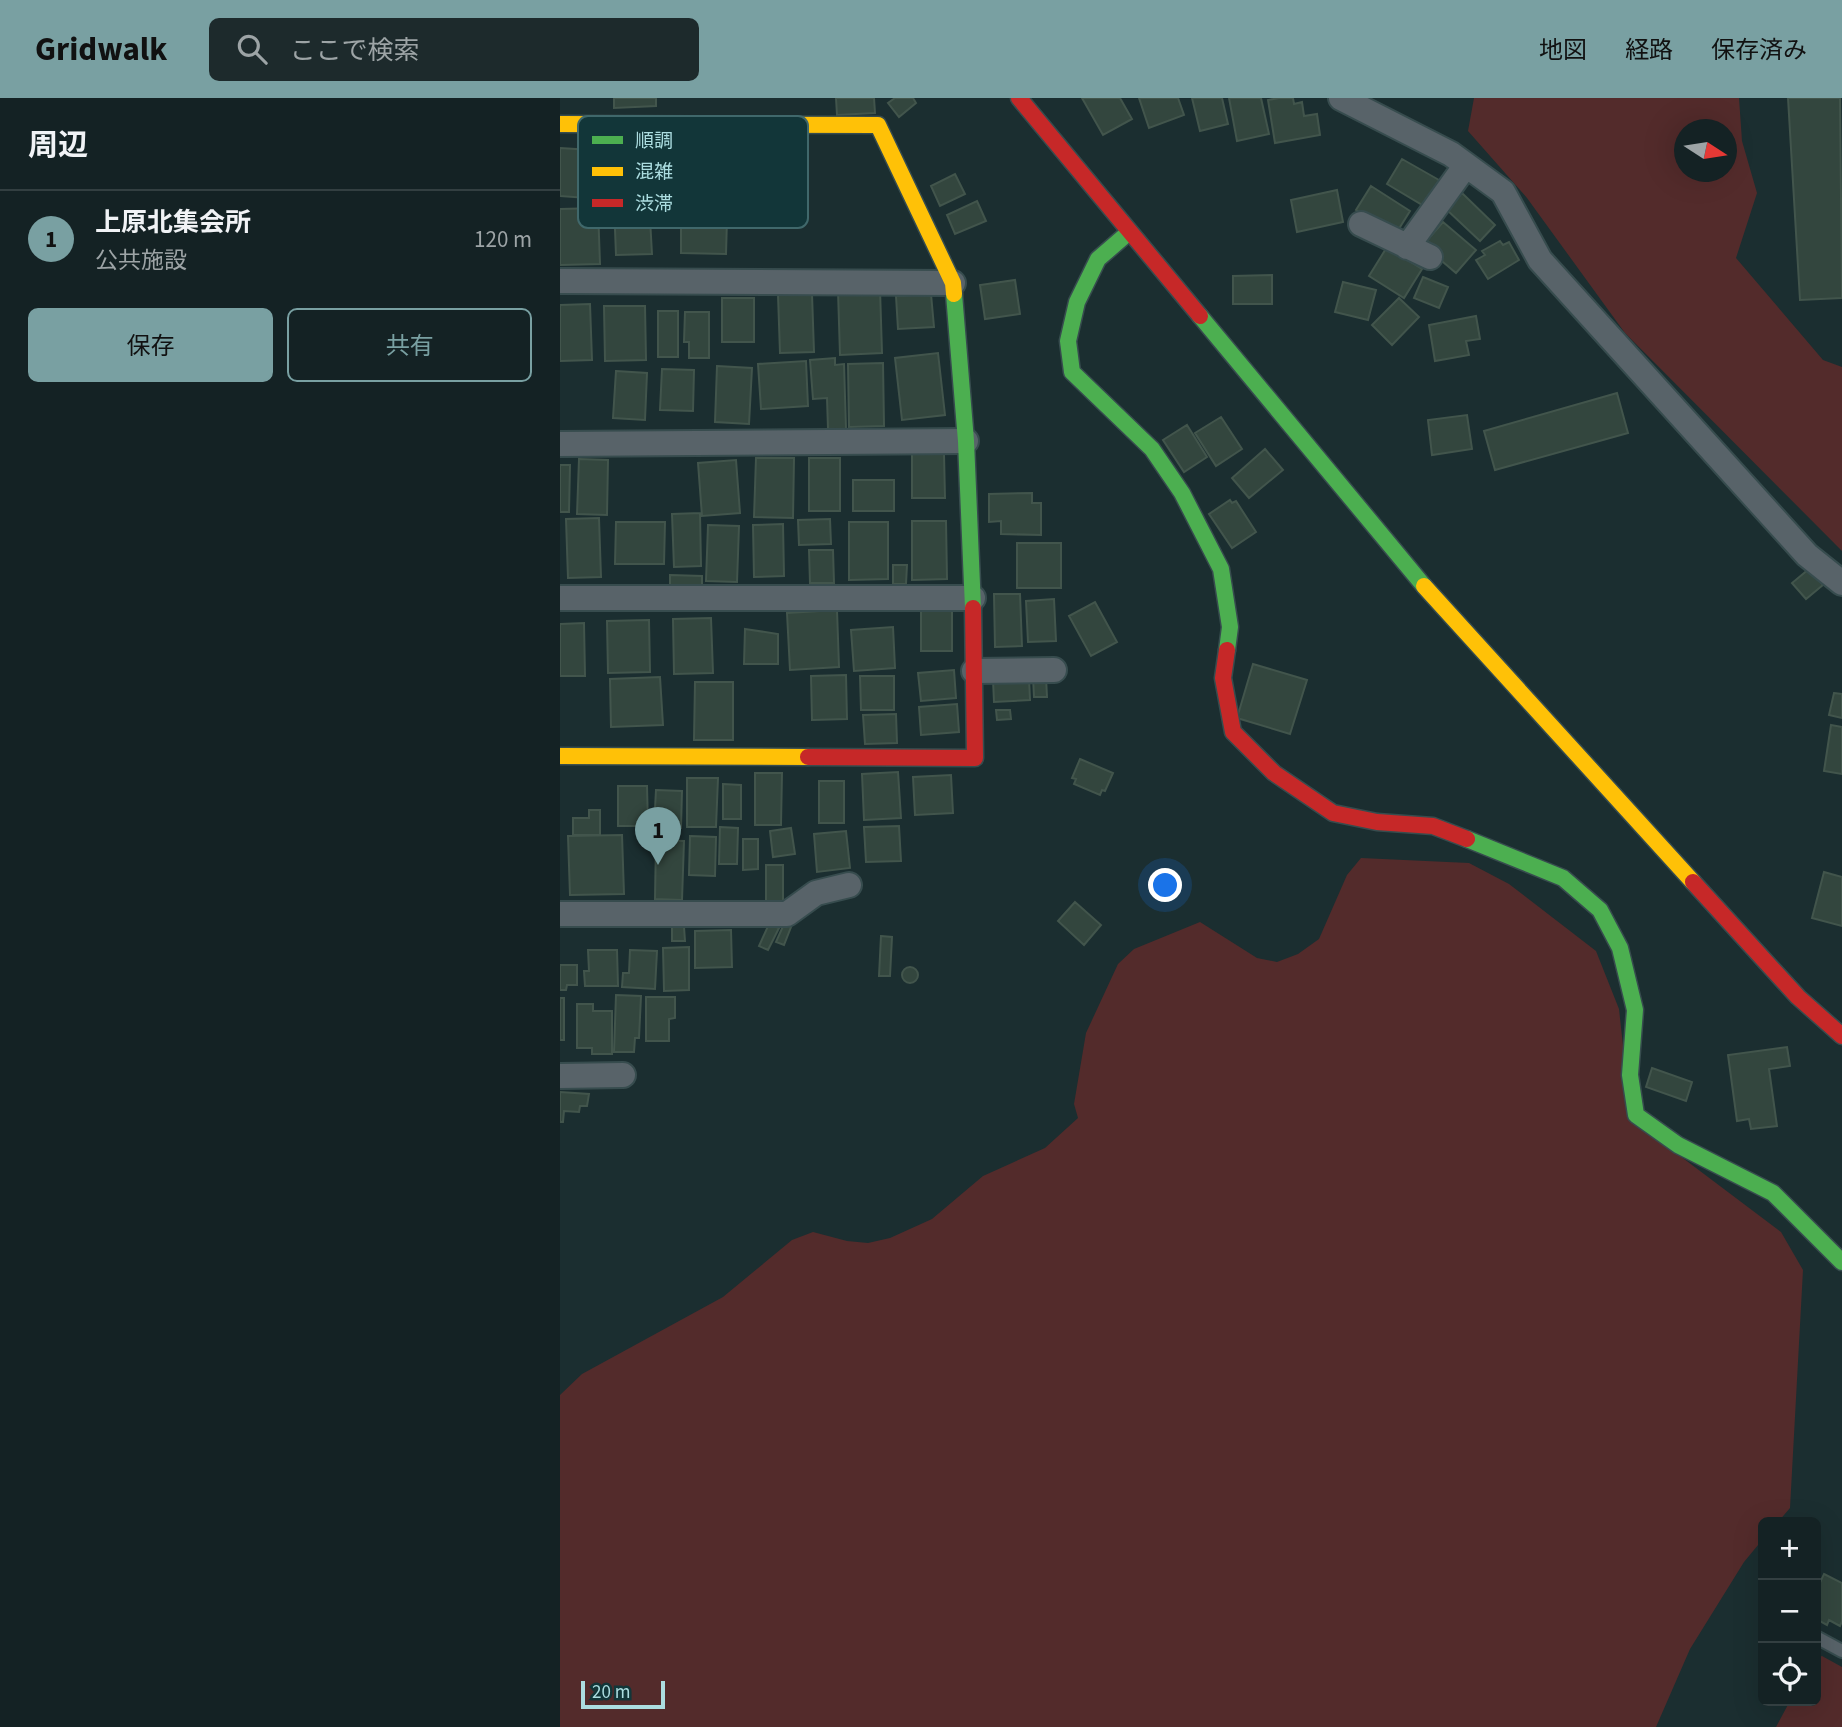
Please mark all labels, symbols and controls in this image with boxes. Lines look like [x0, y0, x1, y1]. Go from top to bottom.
search box [209, 18, 699, 81]
text: Gridwalk [35, 26, 167, 73]
icon: search [233, 30, 271, 68]
text: ここで検索 [289, 32, 419, 69]
text: 地図 [1539, 33, 1587, 68]
text: 経路 [1625, 33, 1673, 68]
text: 保存済み [1711, 33, 1807, 68]
legend [578, 116, 808, 228]
north arrow [1674, 119, 1737, 182]
text: 周辺 [28, 124, 88, 167]
text: 順調 [635, 128, 673, 155]
text: 混雑 [635, 159, 673, 186]
text: 渋滞 [635, 191, 673, 218]
text: 上原北集会所 [95, 204, 251, 241]
text: 1 [45, 223, 57, 256]
text: 120 m [474, 223, 532, 256]
text: 公共施設 [95, 244, 187, 277]
button: 保存 [28, 308, 273, 382]
button: 共有 [287, 308, 532, 382]
pin: 1 [635, 807, 681, 865]
your location [1148, 868, 1182, 902]
map controls [1758, 1517, 1821, 1706]
button: + [1758, 1517, 1821, 1580]
button: − [1758, 1580, 1821, 1643]
button: locate [1758, 1643, 1821, 1706]
scale bar [581, 1678, 665, 1710]
text: 20 m [592, 1679, 630, 1706]

